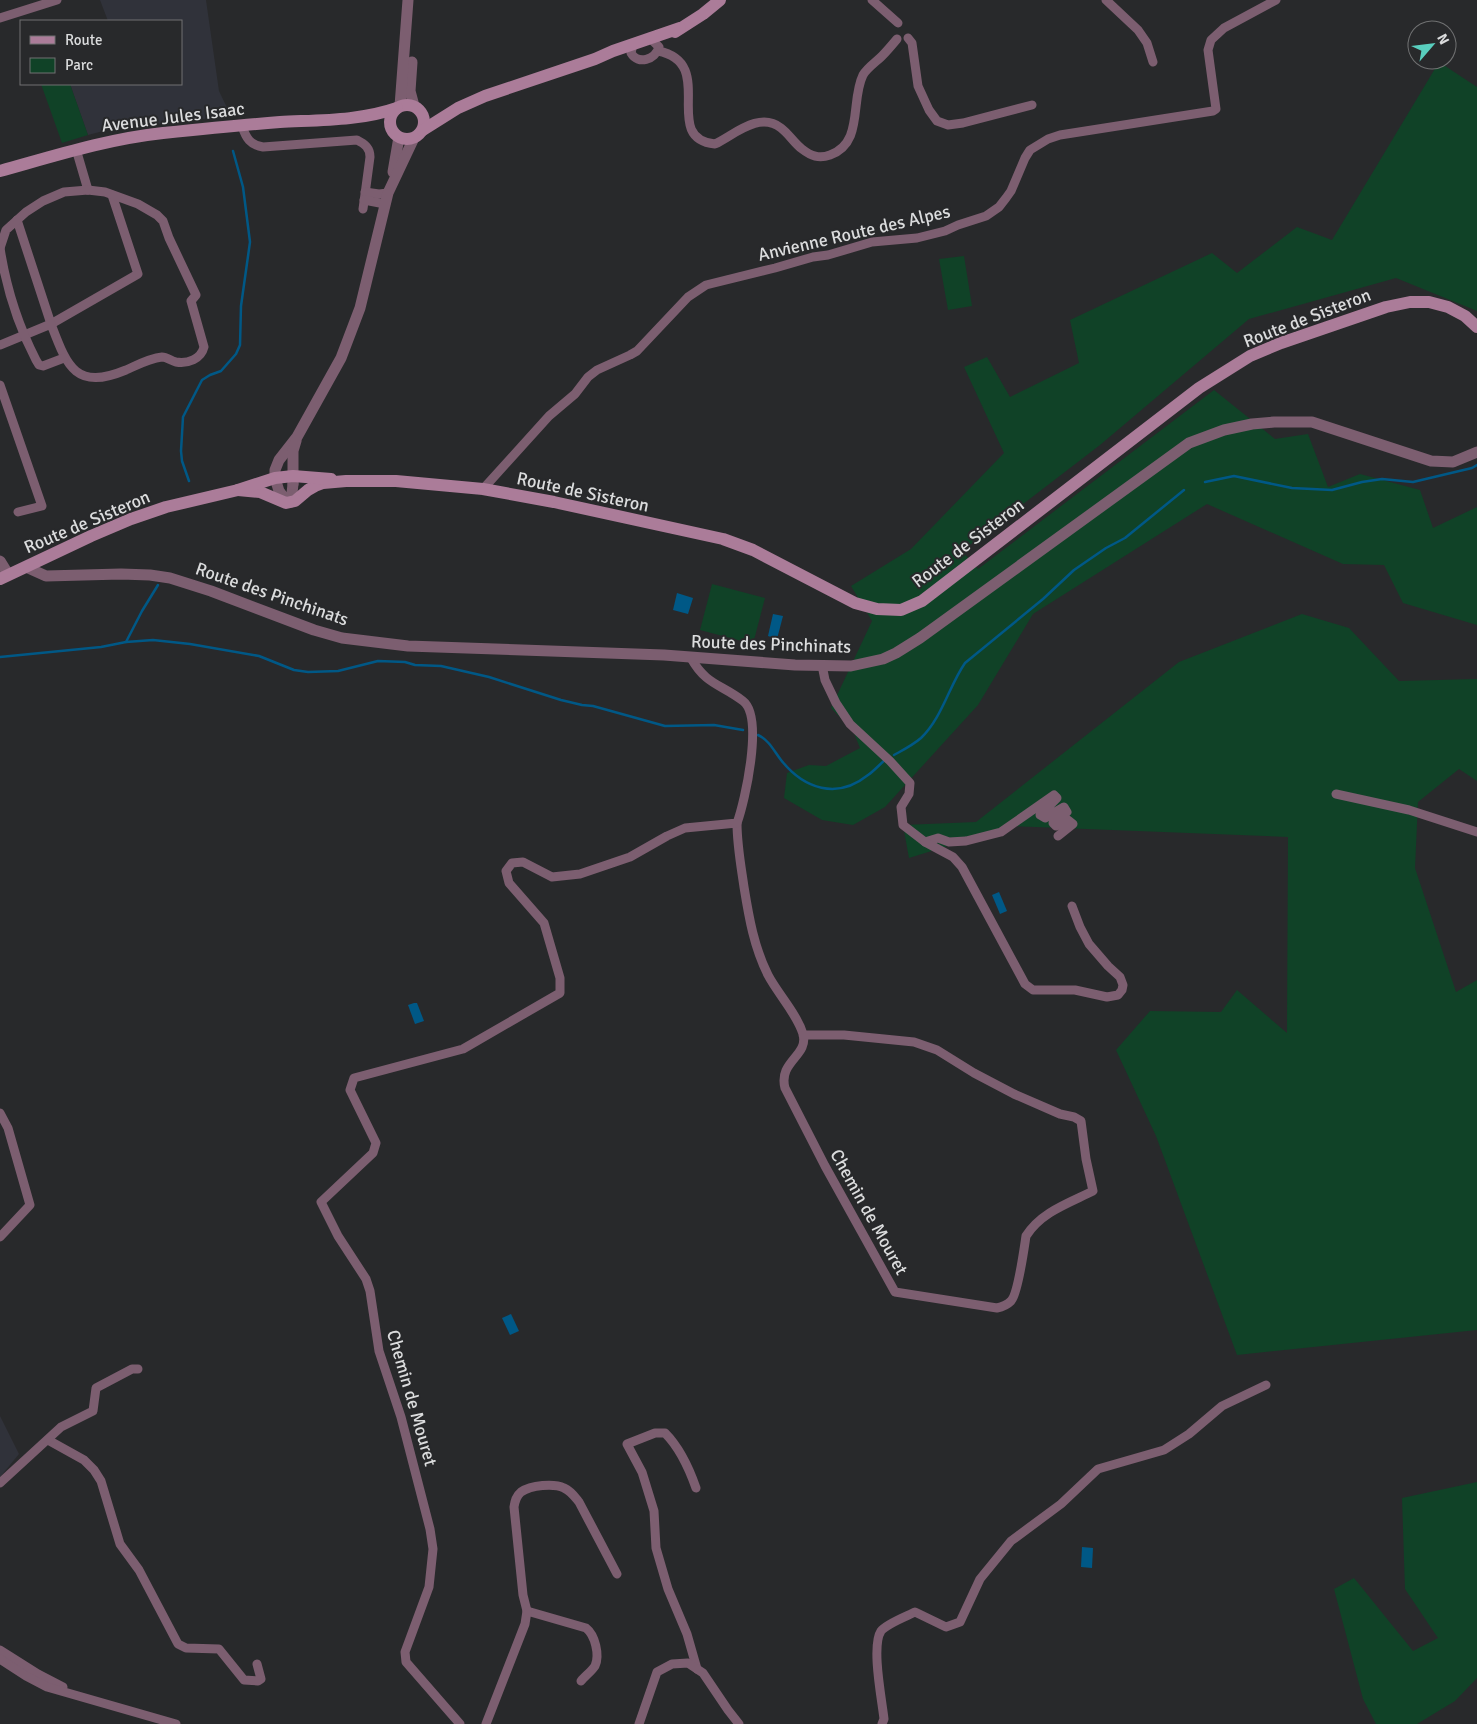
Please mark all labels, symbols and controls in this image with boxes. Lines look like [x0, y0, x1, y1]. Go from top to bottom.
legend [20, 20, 182, 85]
north arrow [1407, 20, 1457, 70]
text: Route [65, 31, 102, 49]
text: N [1433, 31, 1453, 47]
text: Parc [65, 56, 93, 74]
street label: Avenue Jules Isaac [100, 97, 246, 137]
street label: Anvienne Route des Alpes [756, 200, 952, 266]
street label: Route de Sisteron [1240, 284, 1374, 352]
street label: Route de Sisteron [515, 467, 651, 517]
street label: Route de Sisteron [21, 486, 153, 558]
street label: Route de Sisteron [908, 494, 1028, 592]
street label: Route des Pinchinats [193, 558, 351, 631]
street label: Route des Pinchinats [691, 630, 852, 658]
street label: Chemin de Mouret [825, 1145, 913, 1279]
street label: Chemin de Mouret [382, 1327, 442, 1469]

